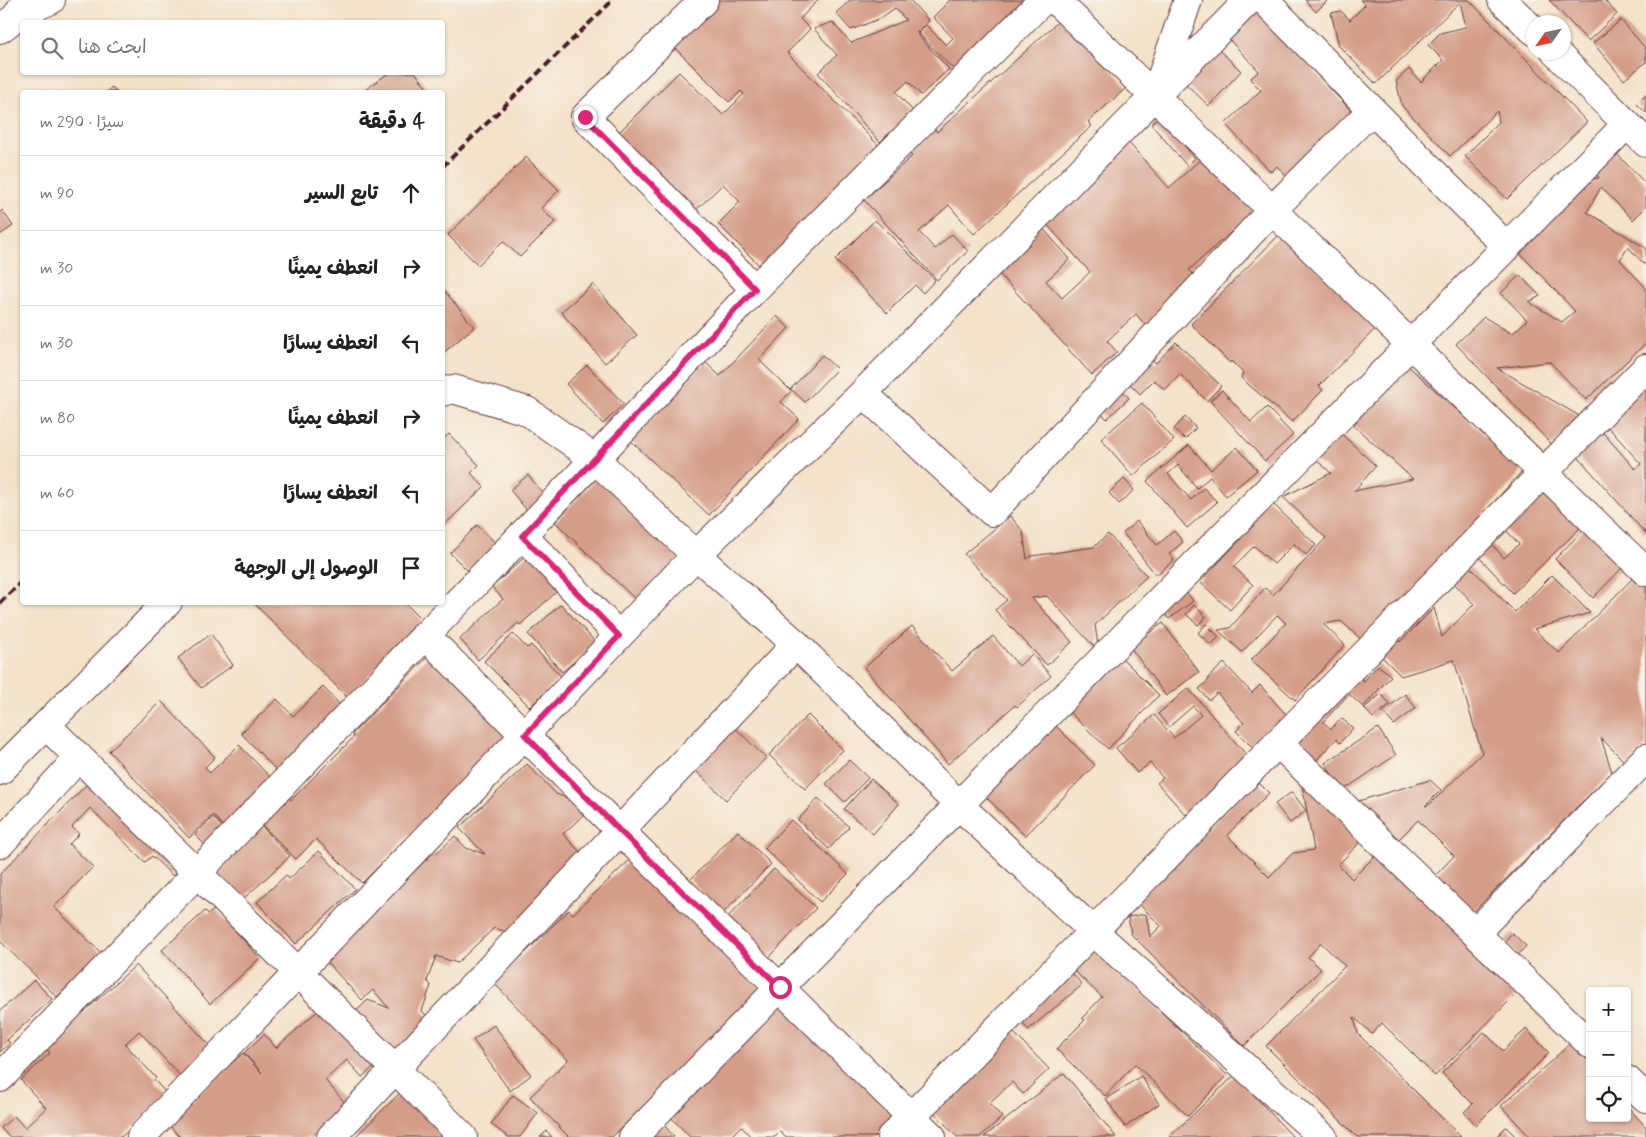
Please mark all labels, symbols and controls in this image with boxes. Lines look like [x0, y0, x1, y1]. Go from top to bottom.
north arrow [1526, 15, 1571, 60]
search box [20, 20, 445, 75]
icon: search [38, 34, 66, 62]
text: ابحث هنا [78, 35, 147, 60]
route end [574, 106, 597, 129]
text: 4 دقيقة [359, 108, 425, 136]
text: سيرًا · 290 m [40, 112, 124, 133]
icon: ahead [397, 179, 425, 207]
text: تابع السير [305, 181, 378, 206]
text: 90 m [40, 183, 74, 204]
icon: right [397, 254, 425, 282]
text: انعطف يمينًا [288, 256, 378, 281]
text: 30 m [40, 258, 73, 279]
icon: left [397, 329, 425, 357]
text: انعطف يسارًا [283, 331, 378, 356]
text: 30 m [40, 333, 73, 354]
icon: right [397, 404, 425, 432]
text: انعطف يمينًا [288, 406, 378, 431]
text: 80 m [40, 408, 75, 429]
icon: left [397, 479, 425, 507]
text: انعطف يسارًا [283, 481, 378, 506]
text: 60 m [40, 483, 74, 504]
icon: arrive [397, 554, 425, 582]
text: الوصول إلى الوجهة [234, 556, 378, 581]
route start [769, 976, 792, 999]
map controls [1586, 987, 1631, 1122]
button: + [1586, 987, 1631, 1032]
button: − [1586, 1032, 1631, 1077]
button: locate [1586, 1077, 1631, 1122]

